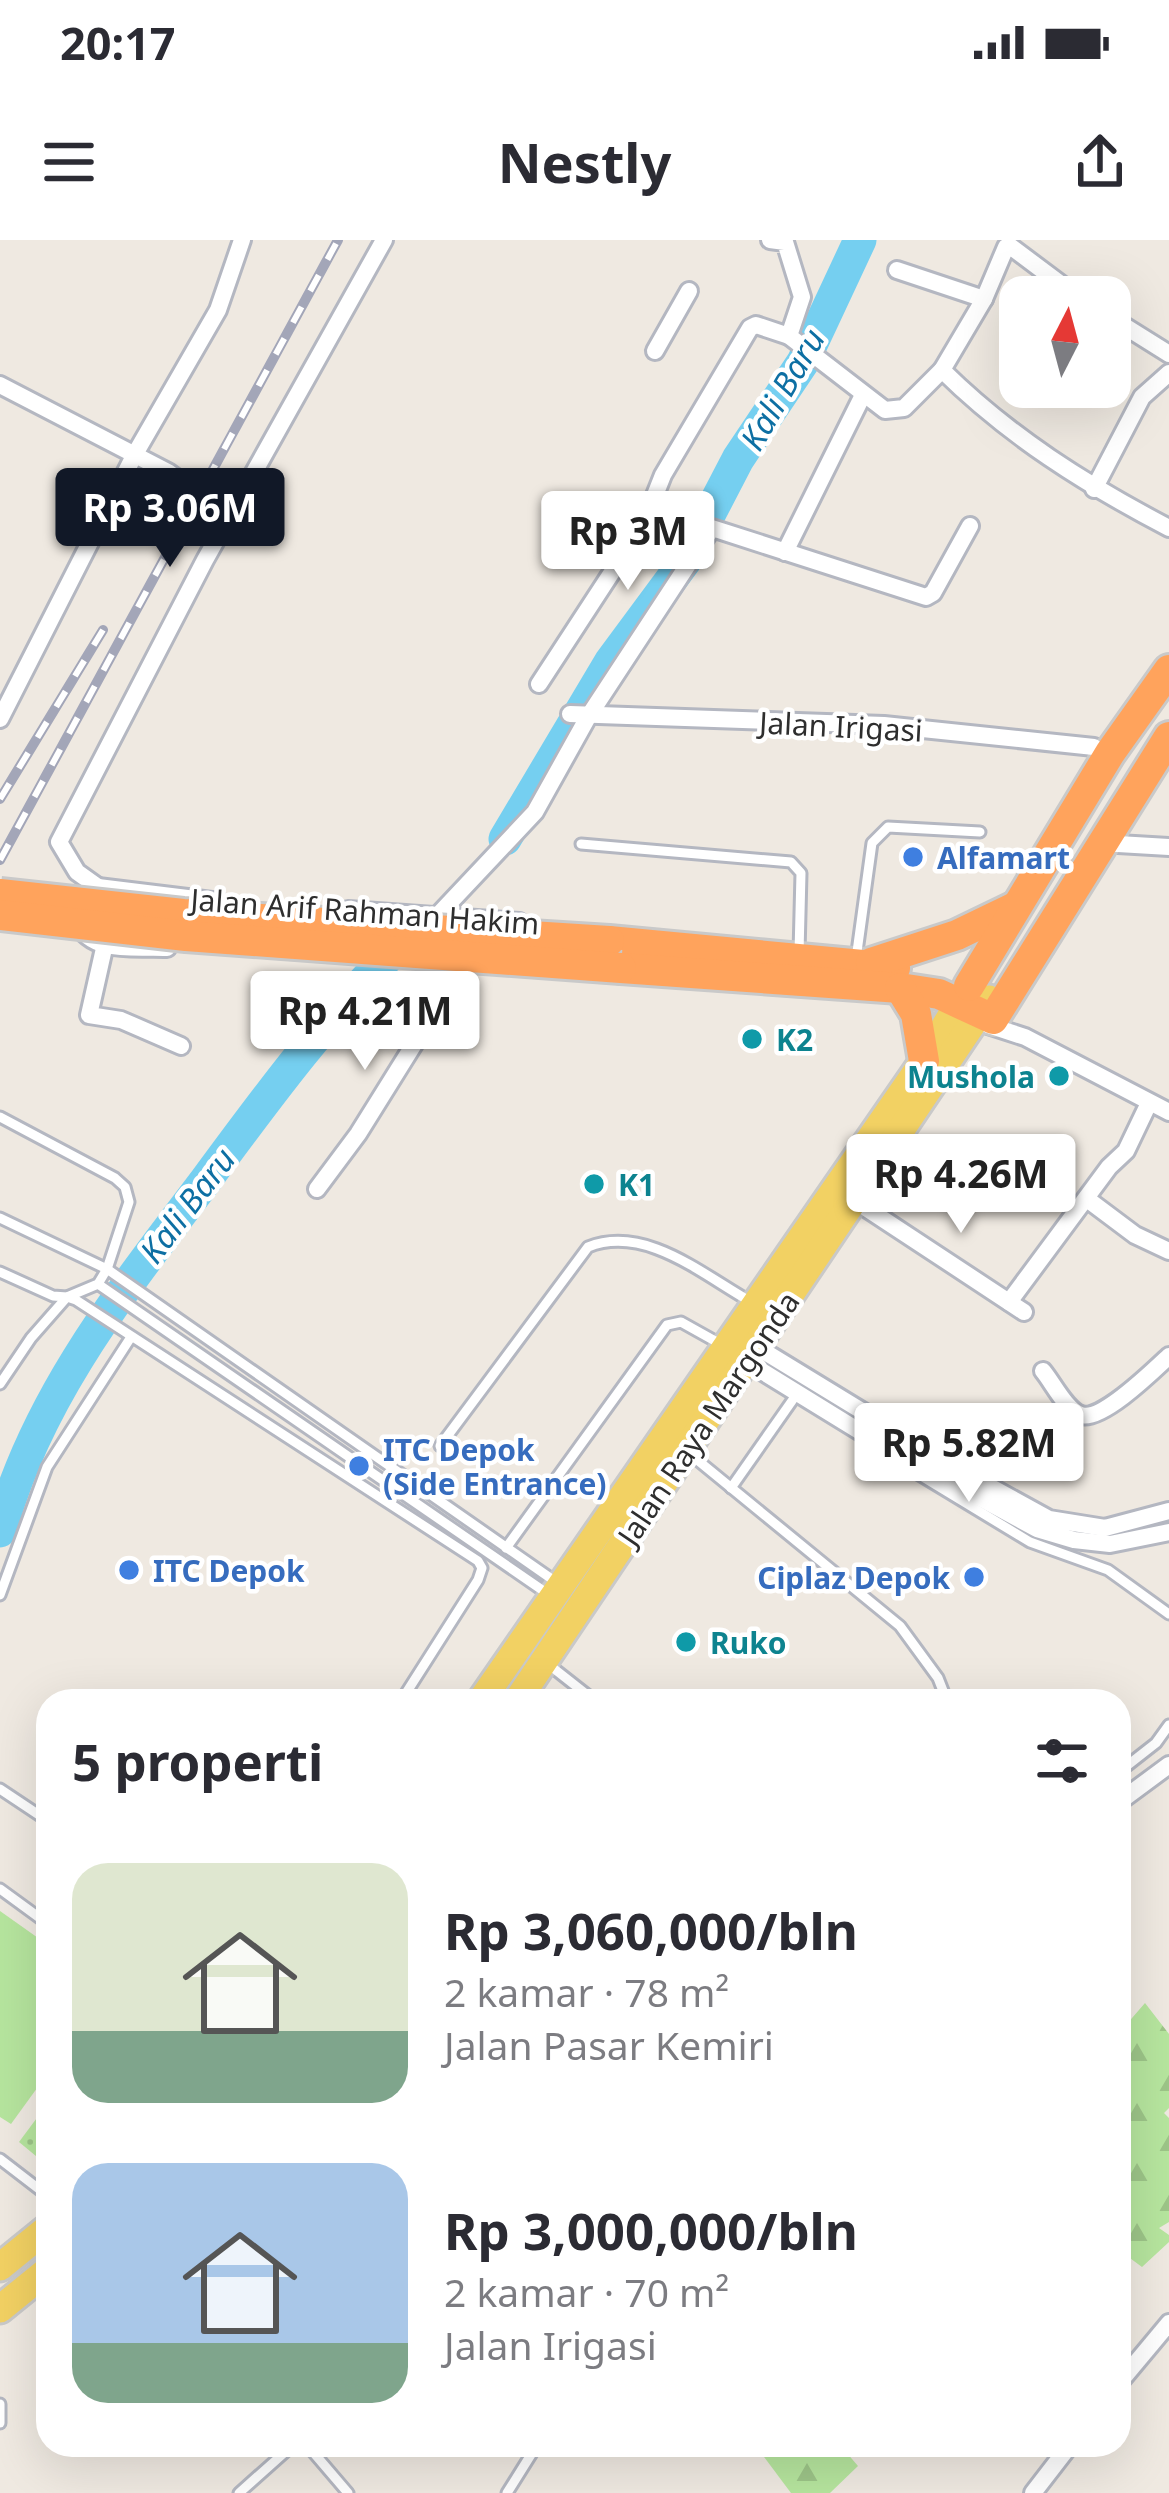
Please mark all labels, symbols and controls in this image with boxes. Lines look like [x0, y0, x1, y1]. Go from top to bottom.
text: 20:17 [60, 12, 176, 73]
text: Nestly [498, 125, 671, 199]
icon: menu [36, 129, 102, 195]
icon: share [1067, 129, 1133, 195]
north arrow [999, 276, 1131, 408]
map controls [999, 276, 1131, 408]
water label: Kali Baru [729, 320, 835, 458]
pin: Rp 3.06M [46, 468, 294, 570]
text: Rp 3.06M [82, 480, 258, 533]
pin: Rp 3M [544, 491, 712, 593]
text: Rp 3M [568, 503, 688, 556]
street label: Jalan Irigasi [755, 701, 924, 751]
place label: Alfamart [937, 837, 1070, 878]
marker: Alfamart [900, 844, 926, 870]
street label: Jalan Arif Rahman Hakim [186, 878, 541, 944]
pin: Rp 4.21M [241, 971, 489, 1073]
text: Rp 4.21M [277, 983, 453, 1036]
place label: K2 [776, 1019, 813, 1060]
marker: K2 [739, 1026, 765, 1052]
place label: Mushola [907, 1056, 1035, 1097]
marker: Mushola [1046, 1063, 1072, 1089]
pin: Rp 4.26M [837, 1134, 1085, 1236]
water label: Kali Baru [129, 1138, 245, 1272]
text: Rp 4.26M [873, 1146, 1049, 1199]
place label: K1 [618, 1164, 655, 1205]
marker: K1 [581, 1171, 607, 1197]
street label: Jalan Raya Margonda [606, 1283, 808, 1555]
pin: Rp 5.82M [845, 1403, 1093, 1505]
text: Rp 5.82M [881, 1415, 1057, 1468]
place label: ITC Depok (Side Entrance) [383, 1429, 607, 1504]
marker: ITC Depok (Side Entrance) [346, 1453, 372, 1479]
place label: ITC Depok [153, 1550, 305, 1591]
marker: ITC Depok [116, 1557, 142, 1583]
place label: Ciplaz Depok [757, 1557, 950, 1598]
marker: Ciplaz Depok [961, 1564, 987, 1590]
place label: Ruko [710, 1622, 787, 1663]
marker: Ruko [673, 1629, 699, 1655]
text: 5 properti [72, 1726, 323, 1796]
icon: filters [1029, 1728, 1095, 1794]
text: Rp 3,060,000/bln [444, 1895, 858, 1965]
icon: home [168, 1911, 312, 2055]
text: 2 kamar · 78 m² [444, 1965, 729, 2018]
text: Jalan Pasar Kemiri [444, 2018, 774, 2071]
text: Rp 3,000,000/bln [444, 2195, 858, 2265]
icon: home [168, 2211, 312, 2355]
text: 2 kamar · 70 m² [444, 2265, 729, 2318]
text: Jalan Irigasi [444, 2318, 657, 2371]

